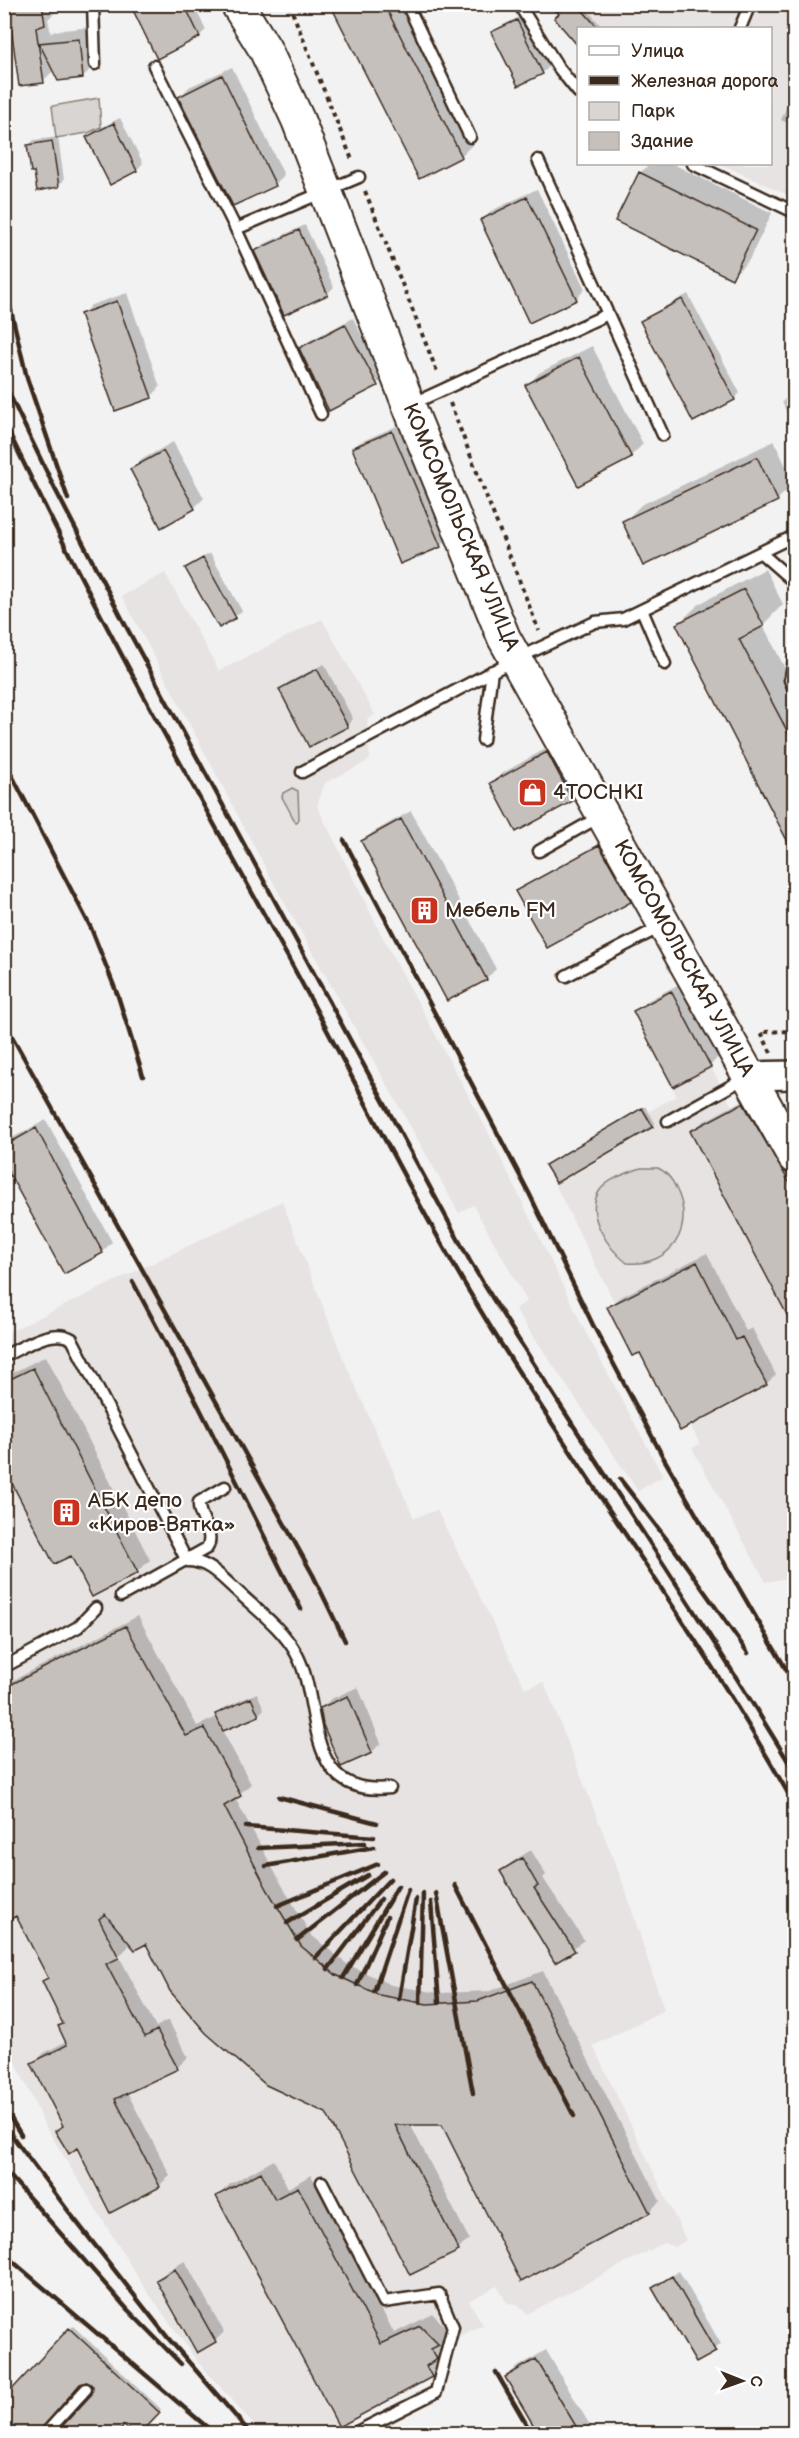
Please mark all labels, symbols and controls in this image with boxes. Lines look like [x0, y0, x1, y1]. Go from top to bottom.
legend [577, 27, 772, 165]
text: Улица [631, 41, 685, 62]
text: Железная дорога [631, 71, 779, 92]
text: Парк [631, 101, 675, 122]
text: Здание [631, 131, 693, 152]
street label: КОМСОМОЛЬСКАЯ УЛИЦА [397, 399, 525, 655]
shop icon: 4TOCHKI [516, 776, 548, 808]
place label: 4TOCHKI [553, 780, 643, 805]
street label: КОМСОМОЛЬСКАЯ УЛИЦА [608, 835, 760, 1081]
building icon: Мебель FM [408, 894, 440, 926]
place label: Мебель FM [445, 898, 556, 923]
place label: АБК депо «Киров-Вятка» [87, 1488, 236, 1537]
building icon: АБК депо «Киров-Вятка» [51, 1496, 83, 1528]
north arrow [712, 2351, 772, 2411]
text: С [746, 2376, 765, 2387]

